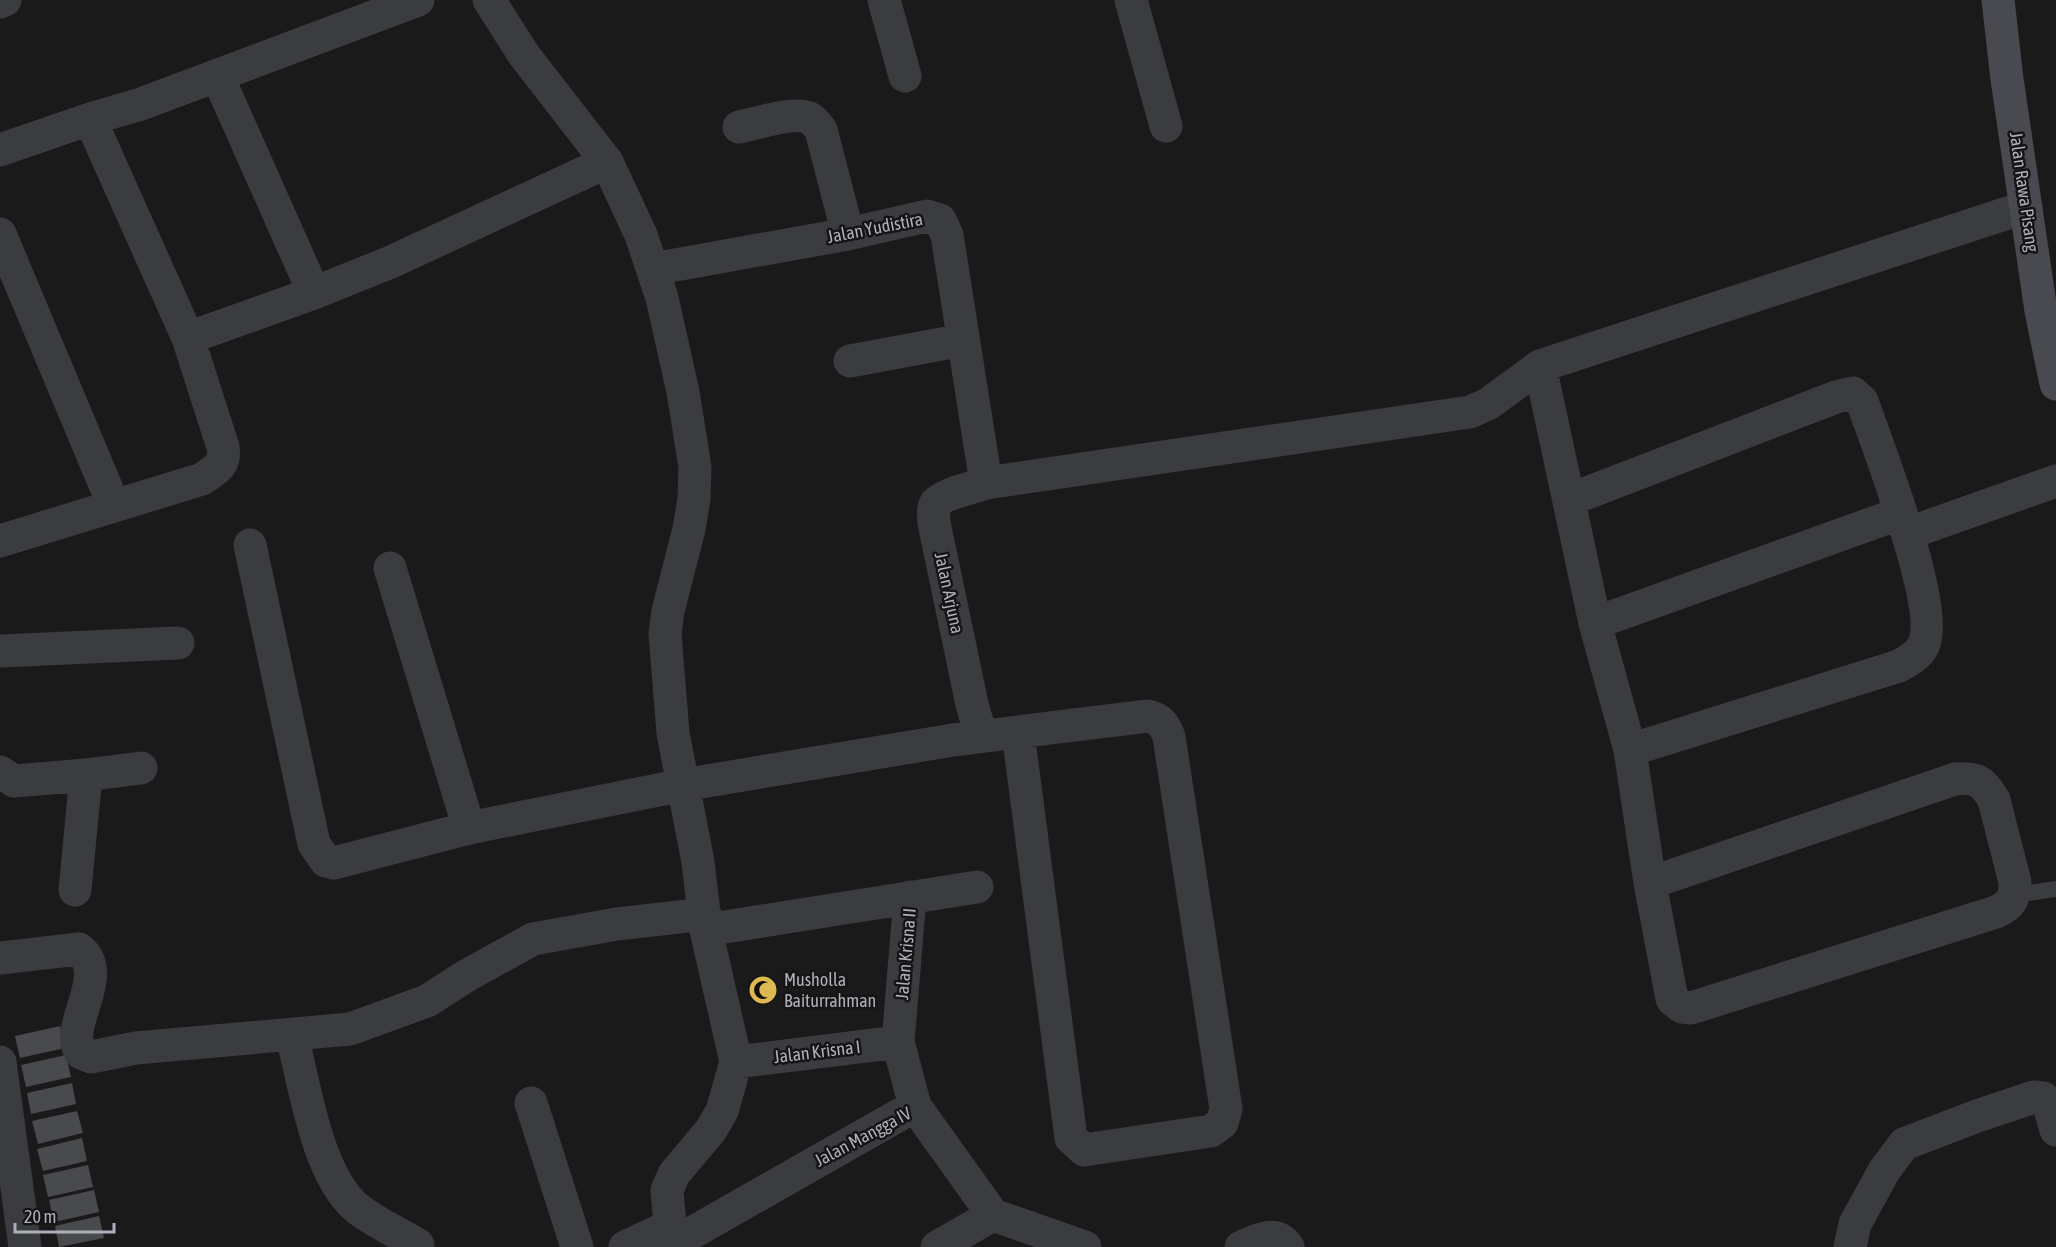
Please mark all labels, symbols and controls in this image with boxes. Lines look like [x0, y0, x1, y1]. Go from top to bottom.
street label: Jalan Rawa Pisang [2006, 131, 2043, 254]
street label: Jalan Yudistira [825, 208, 924, 247]
street label: Jalan Arjuna [931, 550, 968, 635]
street label: Jalan Krisna II [891, 907, 920, 1001]
place label: Musholla Baiturrahman [784, 969, 876, 1011]
mosque icon: Musholla Baiturrahman [747, 974, 779, 1006]
street label: Jalan Krisna I [772, 1036, 862, 1067]
street label: Jalan Mangga IV [811, 1102, 915, 1171]
scale bar [15, 1196, 114, 1234]
text: 20 m [24, 1206, 56, 1227]

